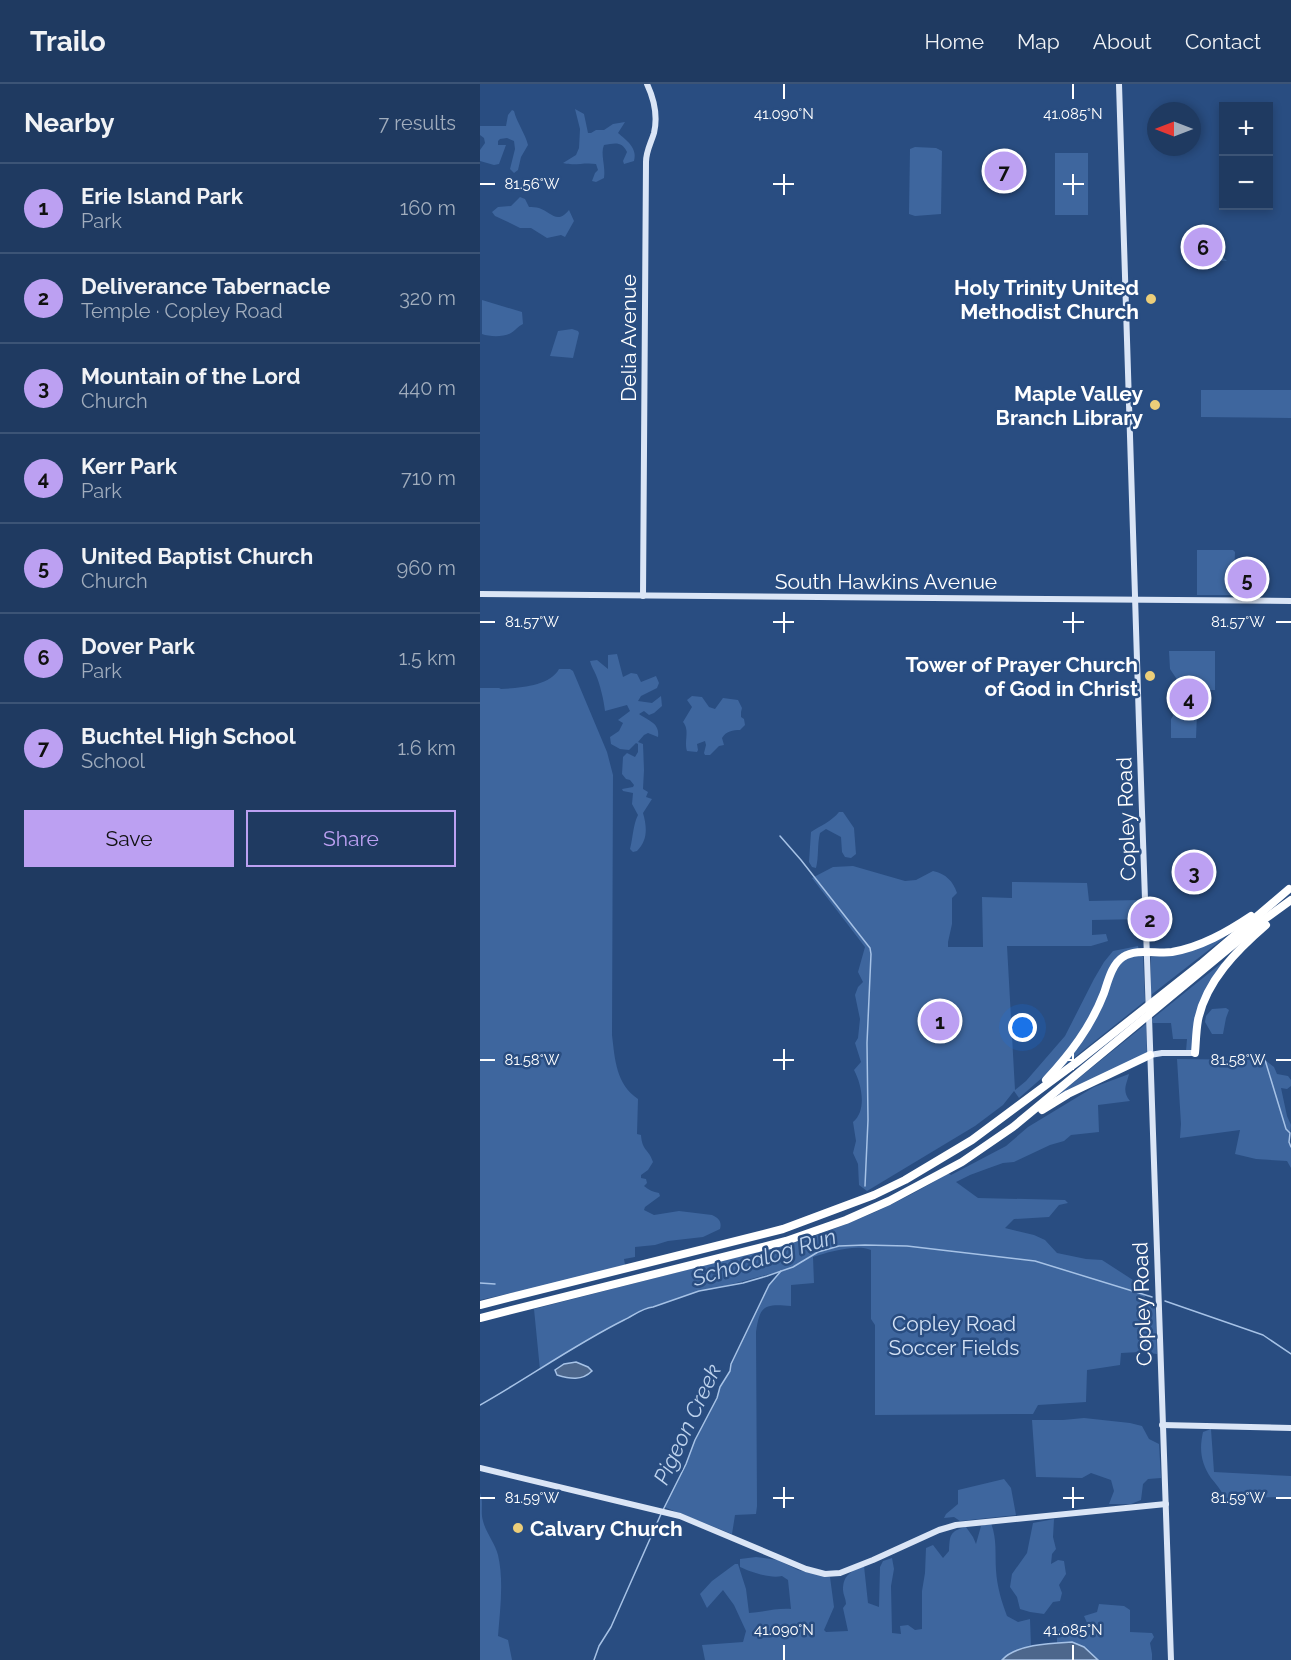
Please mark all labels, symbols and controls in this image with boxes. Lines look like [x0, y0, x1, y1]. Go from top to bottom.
text: Trailo [30, 25, 106, 58]
text: Home [925, 29, 984, 54]
text: Map [1017, 29, 1060, 54]
text: About [1093, 29, 1152, 54]
text: Contact [1185, 29, 1261, 54]
north arrow [1147, 102, 1201, 156]
map controls [1219, 102, 1273, 210]
button: + [1219, 102, 1273, 156]
text: 41.090°N [754, 105, 814, 123]
text: 41.085°N [1043, 105, 1103, 123]
text: Nearby [24, 108, 114, 138]
text: 7 results [378, 111, 456, 135]
pin: 7 [984, 148, 1024, 194]
button: − [1219, 156, 1273, 210]
text: 81.56°W [504, 175, 560, 193]
text: Erie Island Park [81, 183, 243, 209]
text: 1 [39, 196, 48, 220]
text: 160 m [400, 196, 456, 220]
text: Park [81, 209, 122, 233]
pin: 6 [1184, 224, 1222, 270]
text: Deliverance Tabernacle [81, 273, 330, 299]
street label: Delia Avenue [616, 274, 641, 402]
place label: Holy Trinity United Methodist Church [954, 275, 1139, 324]
text: 2 [38, 286, 49, 310]
text: 320 m [399, 286, 456, 310]
marker: Holy Trinity United Methodist Church [1144, 292, 1158, 306]
text: Temple · Copley Road [81, 299, 283, 323]
text: Mountain of the Lord [81, 363, 300, 389]
text: 3 [38, 376, 49, 400]
text: 440 m [398, 376, 456, 400]
place label: Maple Valley Branch Library [996, 381, 1143, 430]
text: Church [81, 389, 148, 413]
marker: Maple Valley Branch Library [1148, 398, 1162, 412]
text: Kerr Park [81, 453, 177, 479]
text: 4 [38, 466, 49, 490]
text: 710 m [401, 466, 456, 490]
text: Park [81, 479, 122, 503]
text: United Baptist Church [81, 543, 313, 569]
text: 5 [38, 556, 49, 580]
text: 960 m [397, 556, 456, 580]
pin: 5 [1228, 556, 1266, 602]
text: Church [81, 569, 148, 593]
street label: South Hawkins Avenue [775, 569, 997, 594]
text: 81.57°W [505, 613, 559, 631]
text: 81.57°W [1211, 613, 1265, 631]
text: Dover Park [81, 633, 195, 659]
text: 6 [37, 646, 50, 670]
text: 1.5 km [399, 646, 456, 670]
place label: Tower of Prayer Church of God in Christ [905, 652, 1138, 701]
text: Park [81, 659, 122, 683]
marker: Tower of Prayer Church of God in Christ [1143, 669, 1157, 683]
pin: 4 [1170, 676, 1208, 720]
text: Buchtel High School [81, 723, 296, 749]
text: 7 [38, 736, 49, 760]
text: 1.6 km [398, 736, 456, 760]
text: School [81, 749, 145, 773]
street label: Copley Road [1111, 757, 1141, 881]
button: Save [24, 810, 234, 867]
button: Share [246, 810, 456, 867]
pin: 3 [1174, 850, 1214, 894]
pin: 2 [1130, 896, 1170, 942]
pin: 1 [920, 998, 960, 1044]
your location [1008, 1013, 1037, 1042]
text: 81.58°W [505, 1051, 560, 1069]
text: 81.58°W [1211, 1051, 1266, 1069]
water label: Schocalog Run [688, 1223, 839, 1292]
street label: Copley Road [1127, 1242, 1157, 1366]
park label: Copley Road Soccer Fields [889, 1311, 1019, 1360]
water label: Pigeon Creek [648, 1359, 726, 1488]
text: 81.59°W [505, 1489, 559, 1507]
text: 81.59°W [1211, 1489, 1265, 1507]
place label: Calvary Church [530, 1516, 683, 1541]
marker: Calvary Church [511, 1521, 525, 1535]
text: 41.090°N [754, 1621, 814, 1639]
text: 41.085°N [1043, 1621, 1103, 1639]

